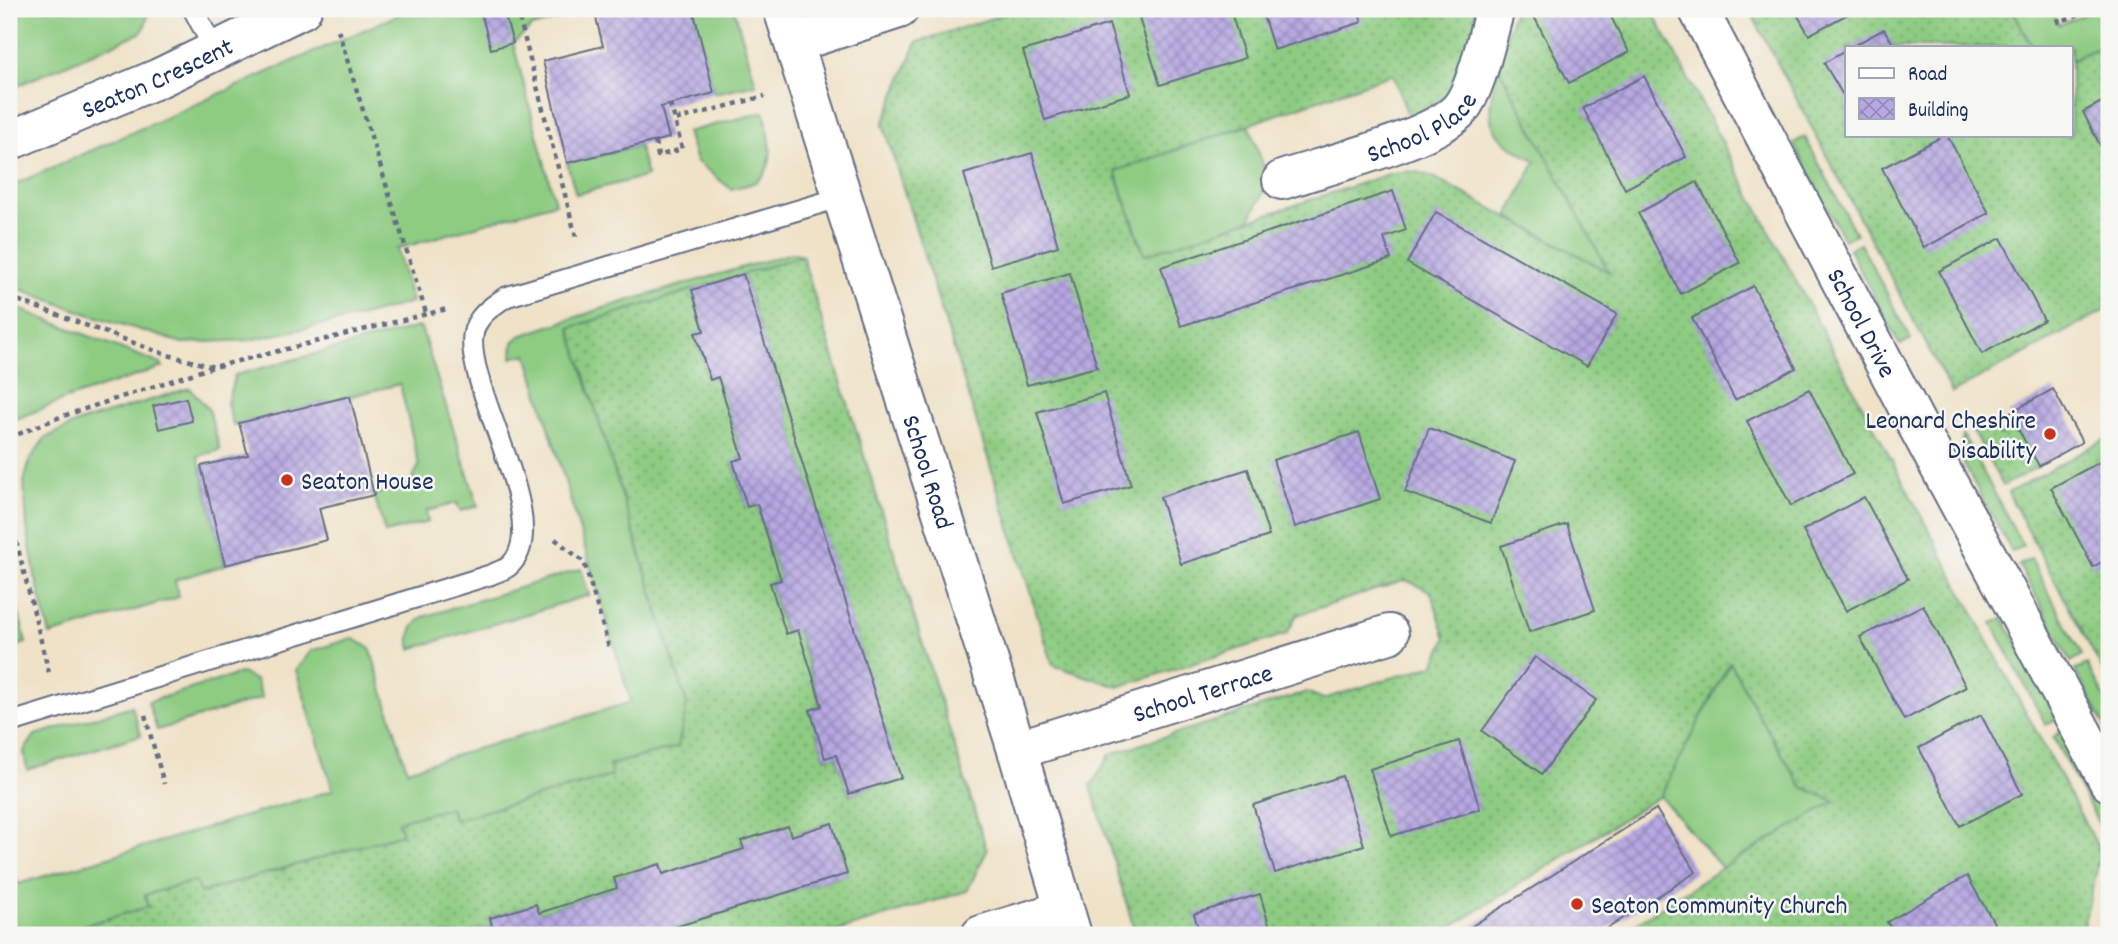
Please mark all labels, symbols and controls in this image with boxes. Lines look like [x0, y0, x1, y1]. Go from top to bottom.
street label: Seaton Crescent [77, 30, 241, 130]
legend [1845, 46, 2072, 136]
text: Road [1908, 61, 1947, 91]
street label: School Place [1363, 87, 1489, 174]
text: Building [1908, 97, 1968, 127]
street label: School Drive [1816, 262, 1904, 385]
place label: Leonard Cheshire Disability [1865, 404, 2036, 471]
street label: School Road [890, 411, 961, 534]
marker: Leonard Cheshire Disability [2042, 426, 2058, 442]
place label: Seaton House [301, 465, 434, 502]
marker: Seaton House [279, 472, 295, 488]
street label: School Terrace [1129, 656, 1278, 735]
place label: Seaton Community Church [1591, 889, 1847, 926]
marker: Seaton Community Church [1569, 896, 1585, 912]

